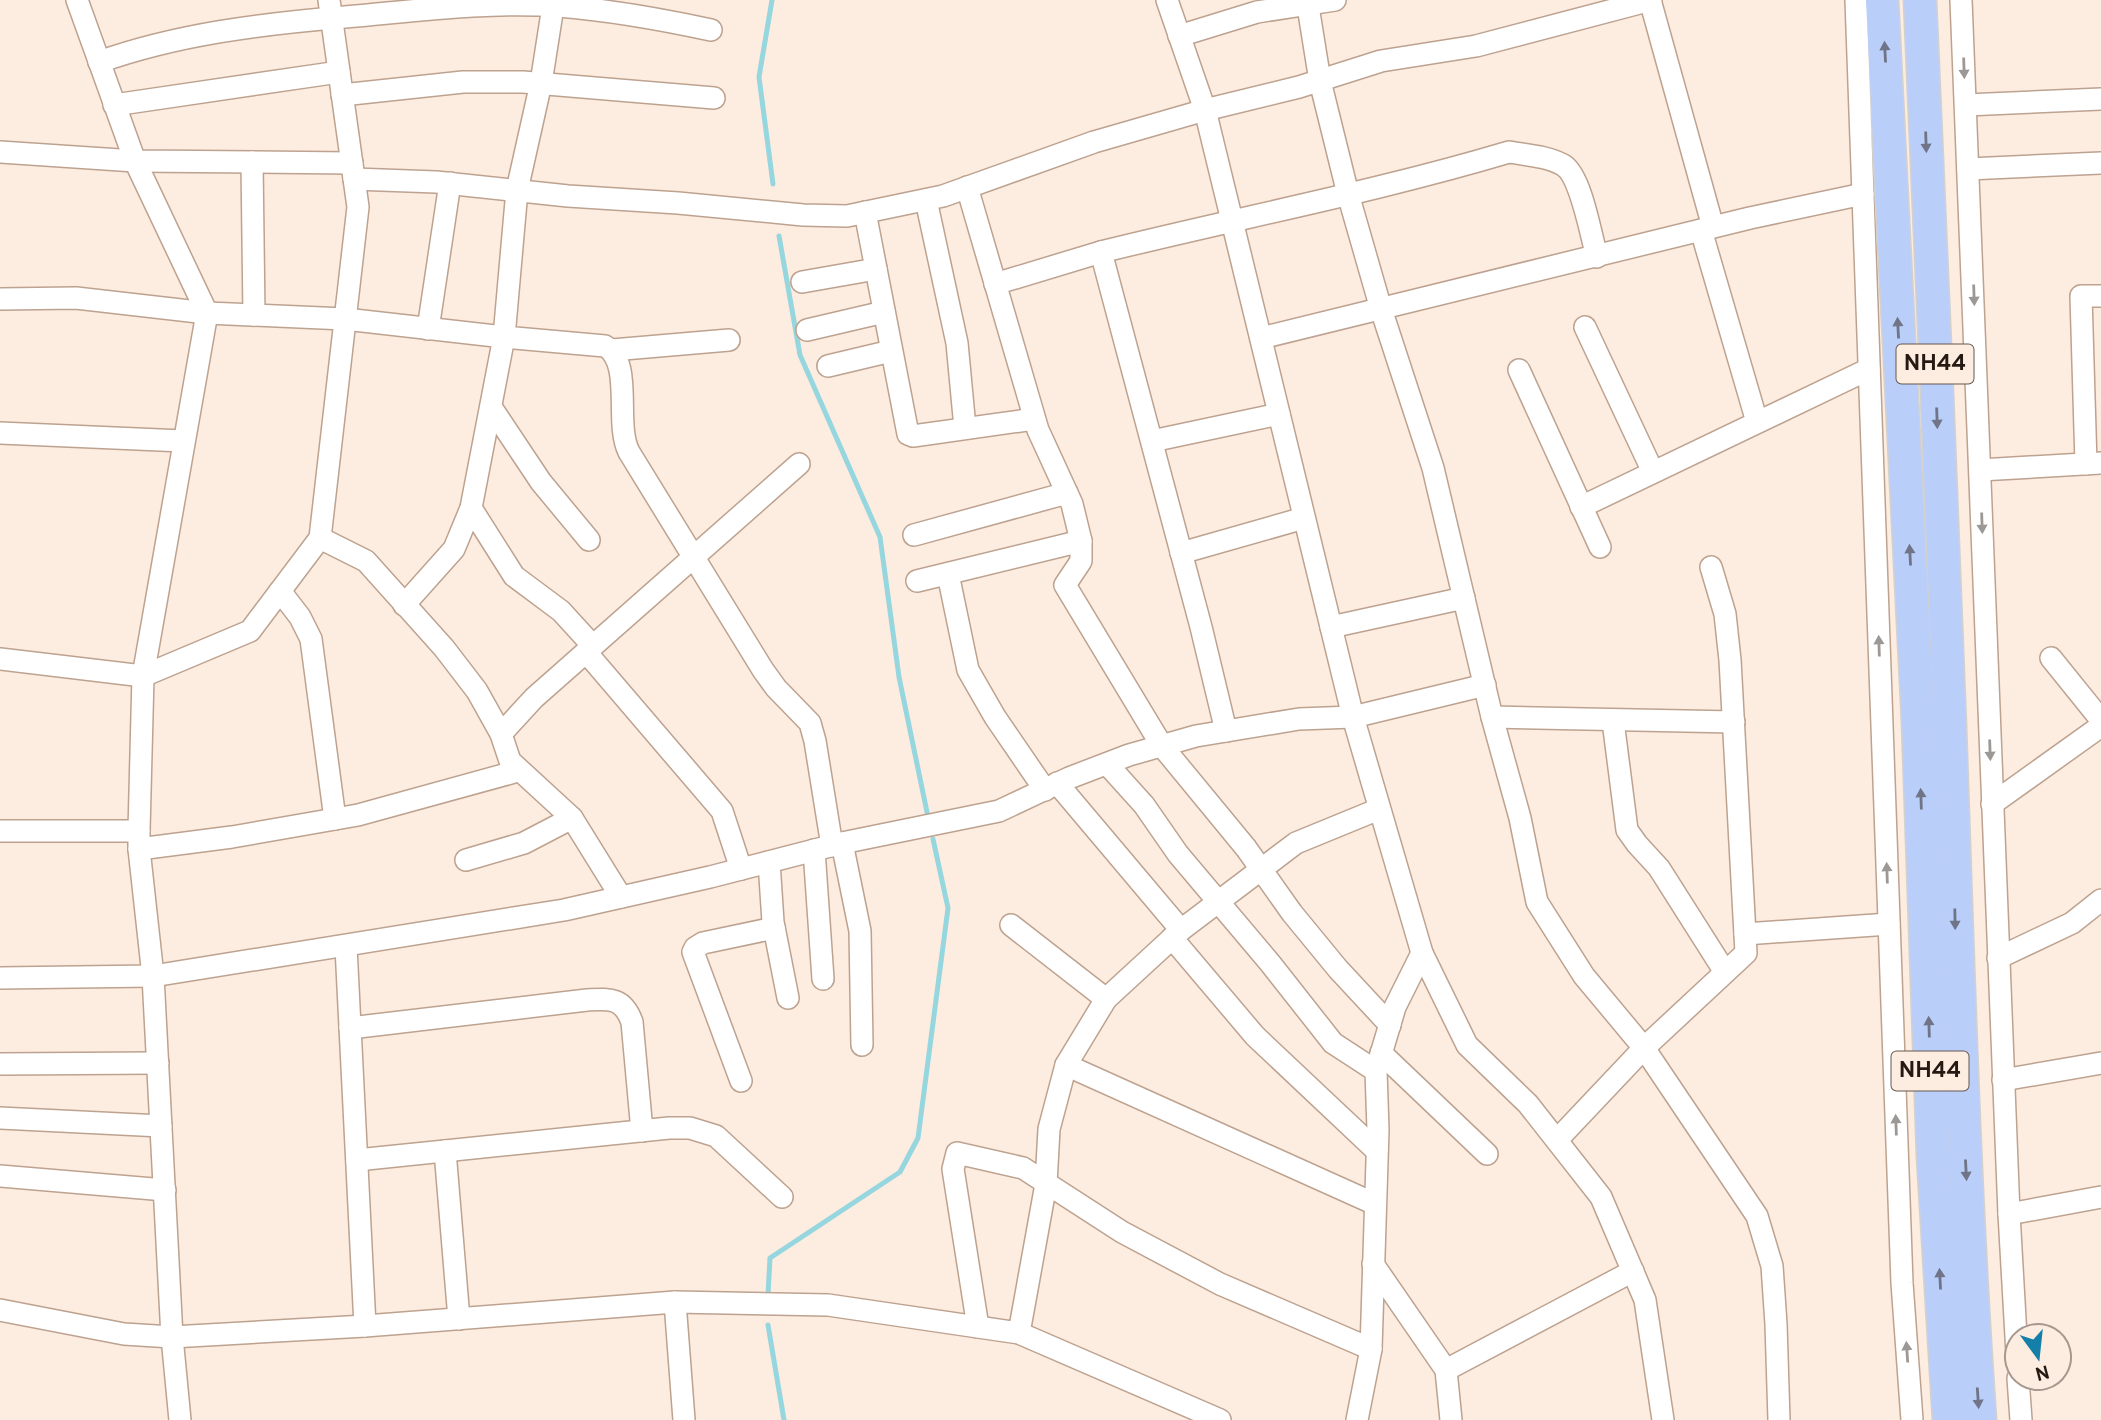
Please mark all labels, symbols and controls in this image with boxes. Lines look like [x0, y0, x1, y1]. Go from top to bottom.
one-way arrow [1879, 41, 1890, 63]
one-way arrow [1959, 57, 1970, 79]
one-way arrow [1921, 131, 1932, 153]
one-way arrow [1968, 285, 1979, 307]
one-way arrow [1893, 317, 1904, 339]
road number: NH44 [1896, 344, 1974, 384]
one-way arrow [1932, 407, 1943, 429]
one-way arrow [1977, 512, 1988, 534]
one-way arrow [1904, 544, 1915, 566]
one-way arrow [1873, 634, 1885, 656]
one-way arrow [1985, 739, 1996, 761]
one-way arrow [1915, 788, 1926, 810]
one-way arrow [1881, 862, 1893, 884]
one-way arrow [1950, 908, 1961, 930]
one-way arrow [1923, 1016, 1935, 1038]
road number: NH44 [1892, 1052, 1968, 1090]
one-way arrow [1890, 1113, 1901, 1135]
one-way arrow [1961, 1160, 1972, 1182]
one-way arrow [1935, 1267, 1946, 1289]
north arrow [2003, 1322, 2073, 1392]
one-way arrow [1901, 1341, 1912, 1363]
text: N [2032, 1358, 2052, 1385]
one-way arrow [1973, 1387, 1984, 1409]

